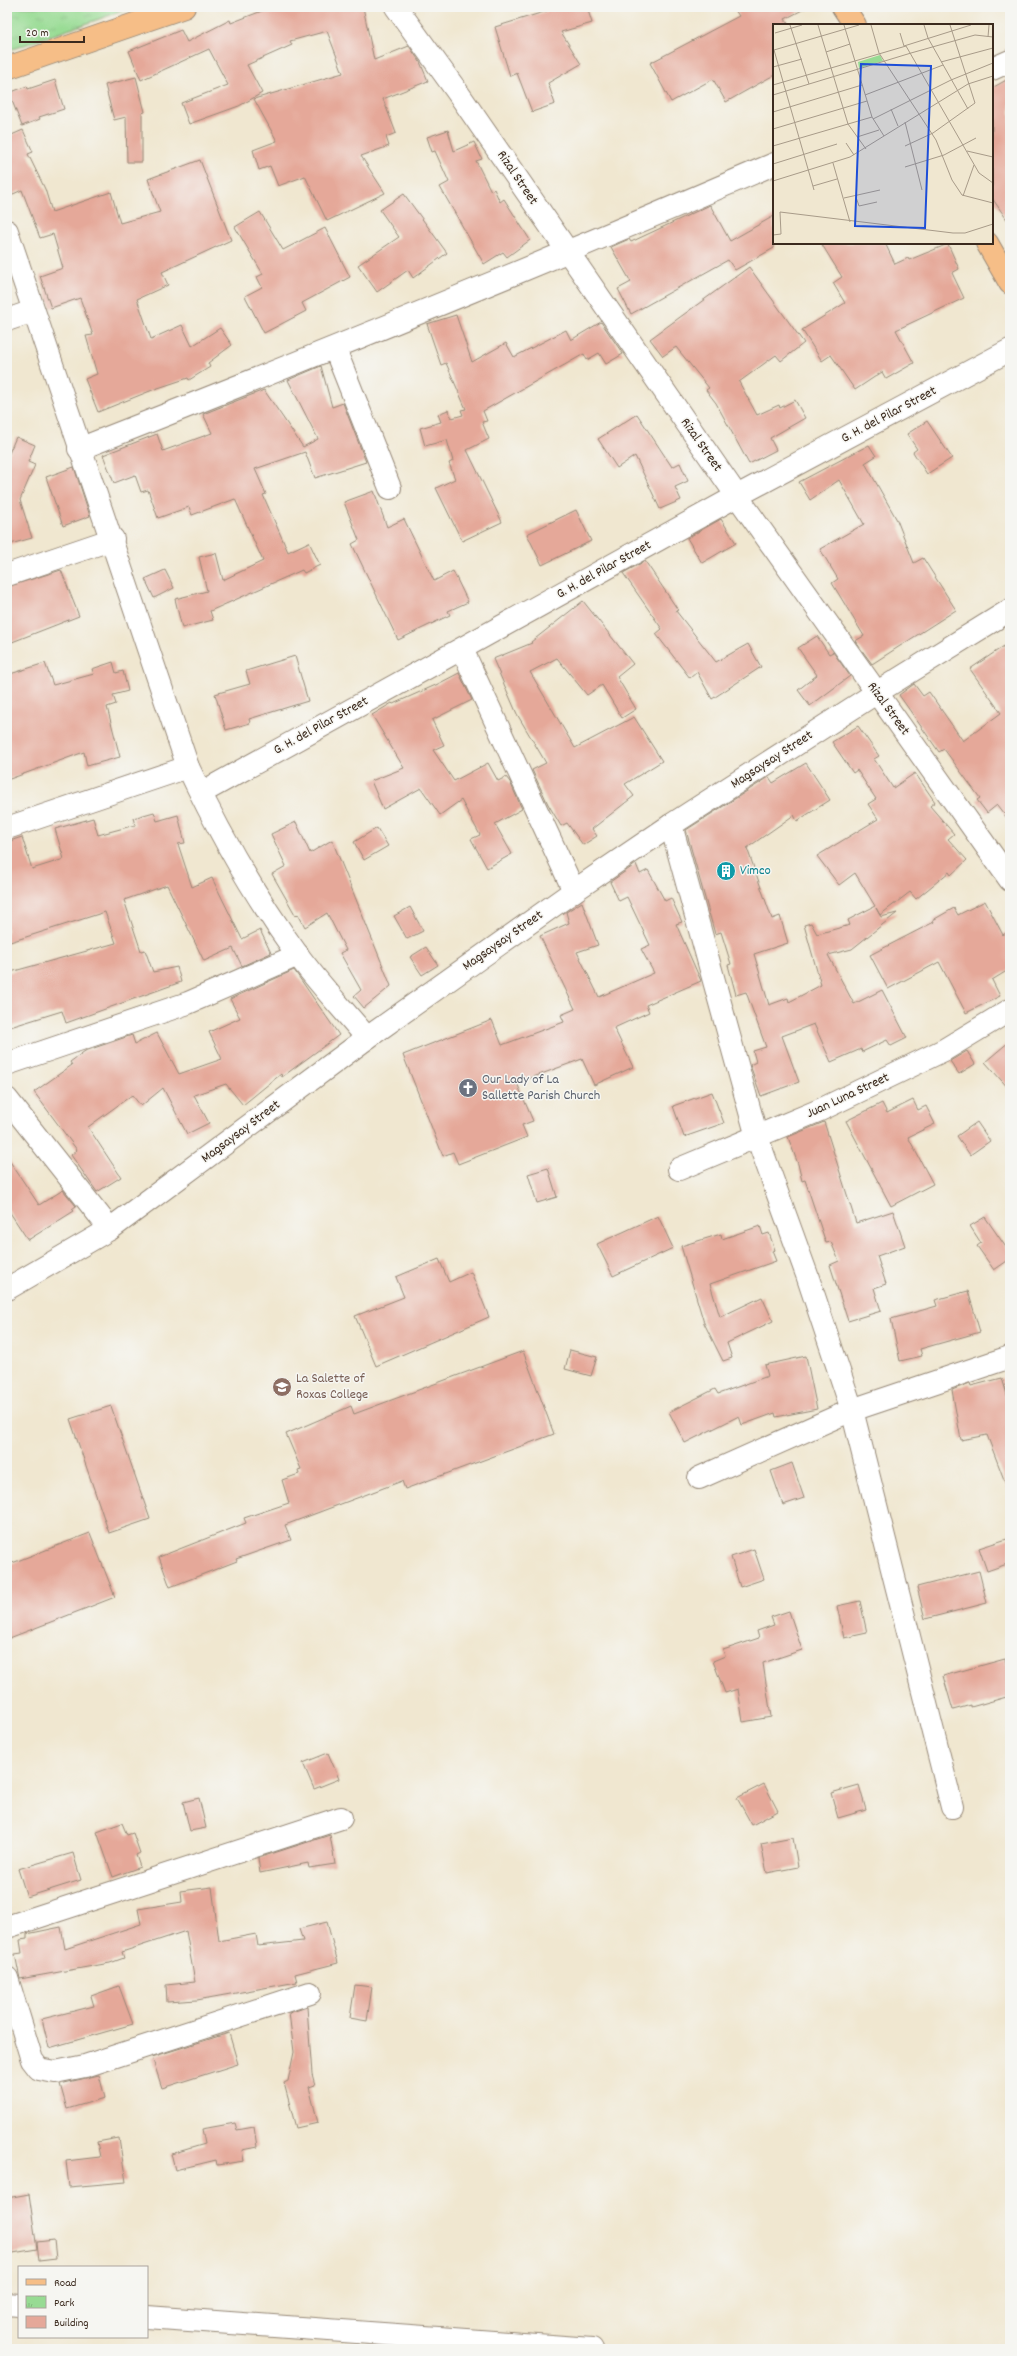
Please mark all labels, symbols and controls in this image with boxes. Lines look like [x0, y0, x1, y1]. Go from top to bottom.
scale bar [20, 18, 84, 44]
inset map [773, 24, 993, 244]
text: 20 m [26, 25, 49, 42]
street label: Rizal Street [491, 147, 543, 209]
street label: G. H. del Pilar Street [838, 381, 940, 449]
street label: Rizal Street [675, 414, 727, 476]
street label: G. H. del Pilar Street [553, 536, 655, 604]
street label: Rizal Street [862, 678, 914, 740]
street label: G. H. del Pilar Street [270, 692, 372, 760]
street label: Magsaysay Street [727, 726, 817, 794]
building icon: Vimco [715, 860, 737, 882]
place label: Vimco [740, 861, 771, 881]
street label: Magsaysay Street [459, 906, 547, 976]
street label: Juan Luna Street [803, 1068, 893, 1124]
place label: Our Lady of La Sallette Parish Church [482, 1070, 600, 1106]
church icon: Our Lady of La Sallette Parish Church [457, 1077, 479, 1099]
street label: Magsaysay Street [197, 1096, 285, 1168]
place label: La Salette of Roxas College [296, 1369, 368, 1405]
school or university icon: La Salette of Roxas College [271, 1376, 293, 1398]
legend [18, 2266, 148, 2338]
text: Road [54, 2275, 76, 2292]
text: Park [54, 2295, 75, 2312]
text: Building [54, 2315, 89, 2332]

